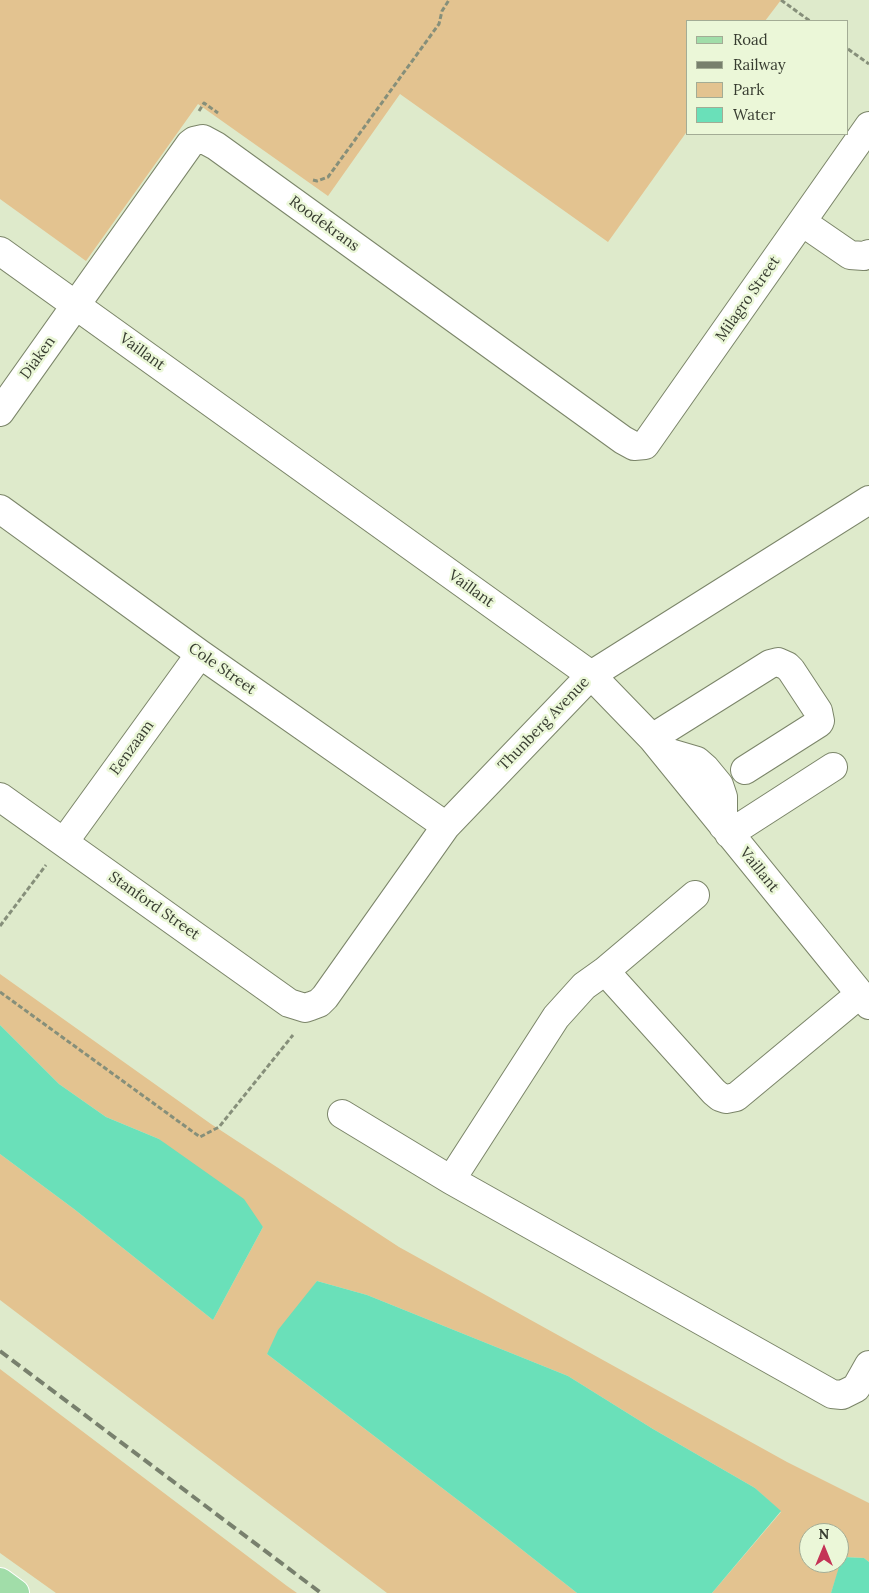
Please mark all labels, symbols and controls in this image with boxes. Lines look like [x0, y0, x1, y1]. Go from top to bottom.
legend [686, 20, 849, 135]
text: Road [733, 30, 768, 49]
text: Railway [733, 55, 786, 74]
text: Park [733, 80, 764, 99]
text: Water [733, 105, 775, 124]
street label: Roodekrans [285, 193, 363, 255]
street label: Milagro Street [712, 253, 784, 345]
street label: Vaillant [116, 329, 168, 375]
street label: Diaken [17, 333, 59, 383]
street label: Vaillant [445, 566, 497, 612]
street label: Cole Street [185, 639, 259, 699]
street label: Thunberg Avenue [495, 673, 593, 775]
street label: Eenzaam [106, 717, 158, 779]
street label: Vaillant [736, 844, 782, 896]
street label: Stanford Street [105, 868, 203, 944]
north arrow [799, 1523, 849, 1573]
text: N [819, 1525, 829, 1543]

